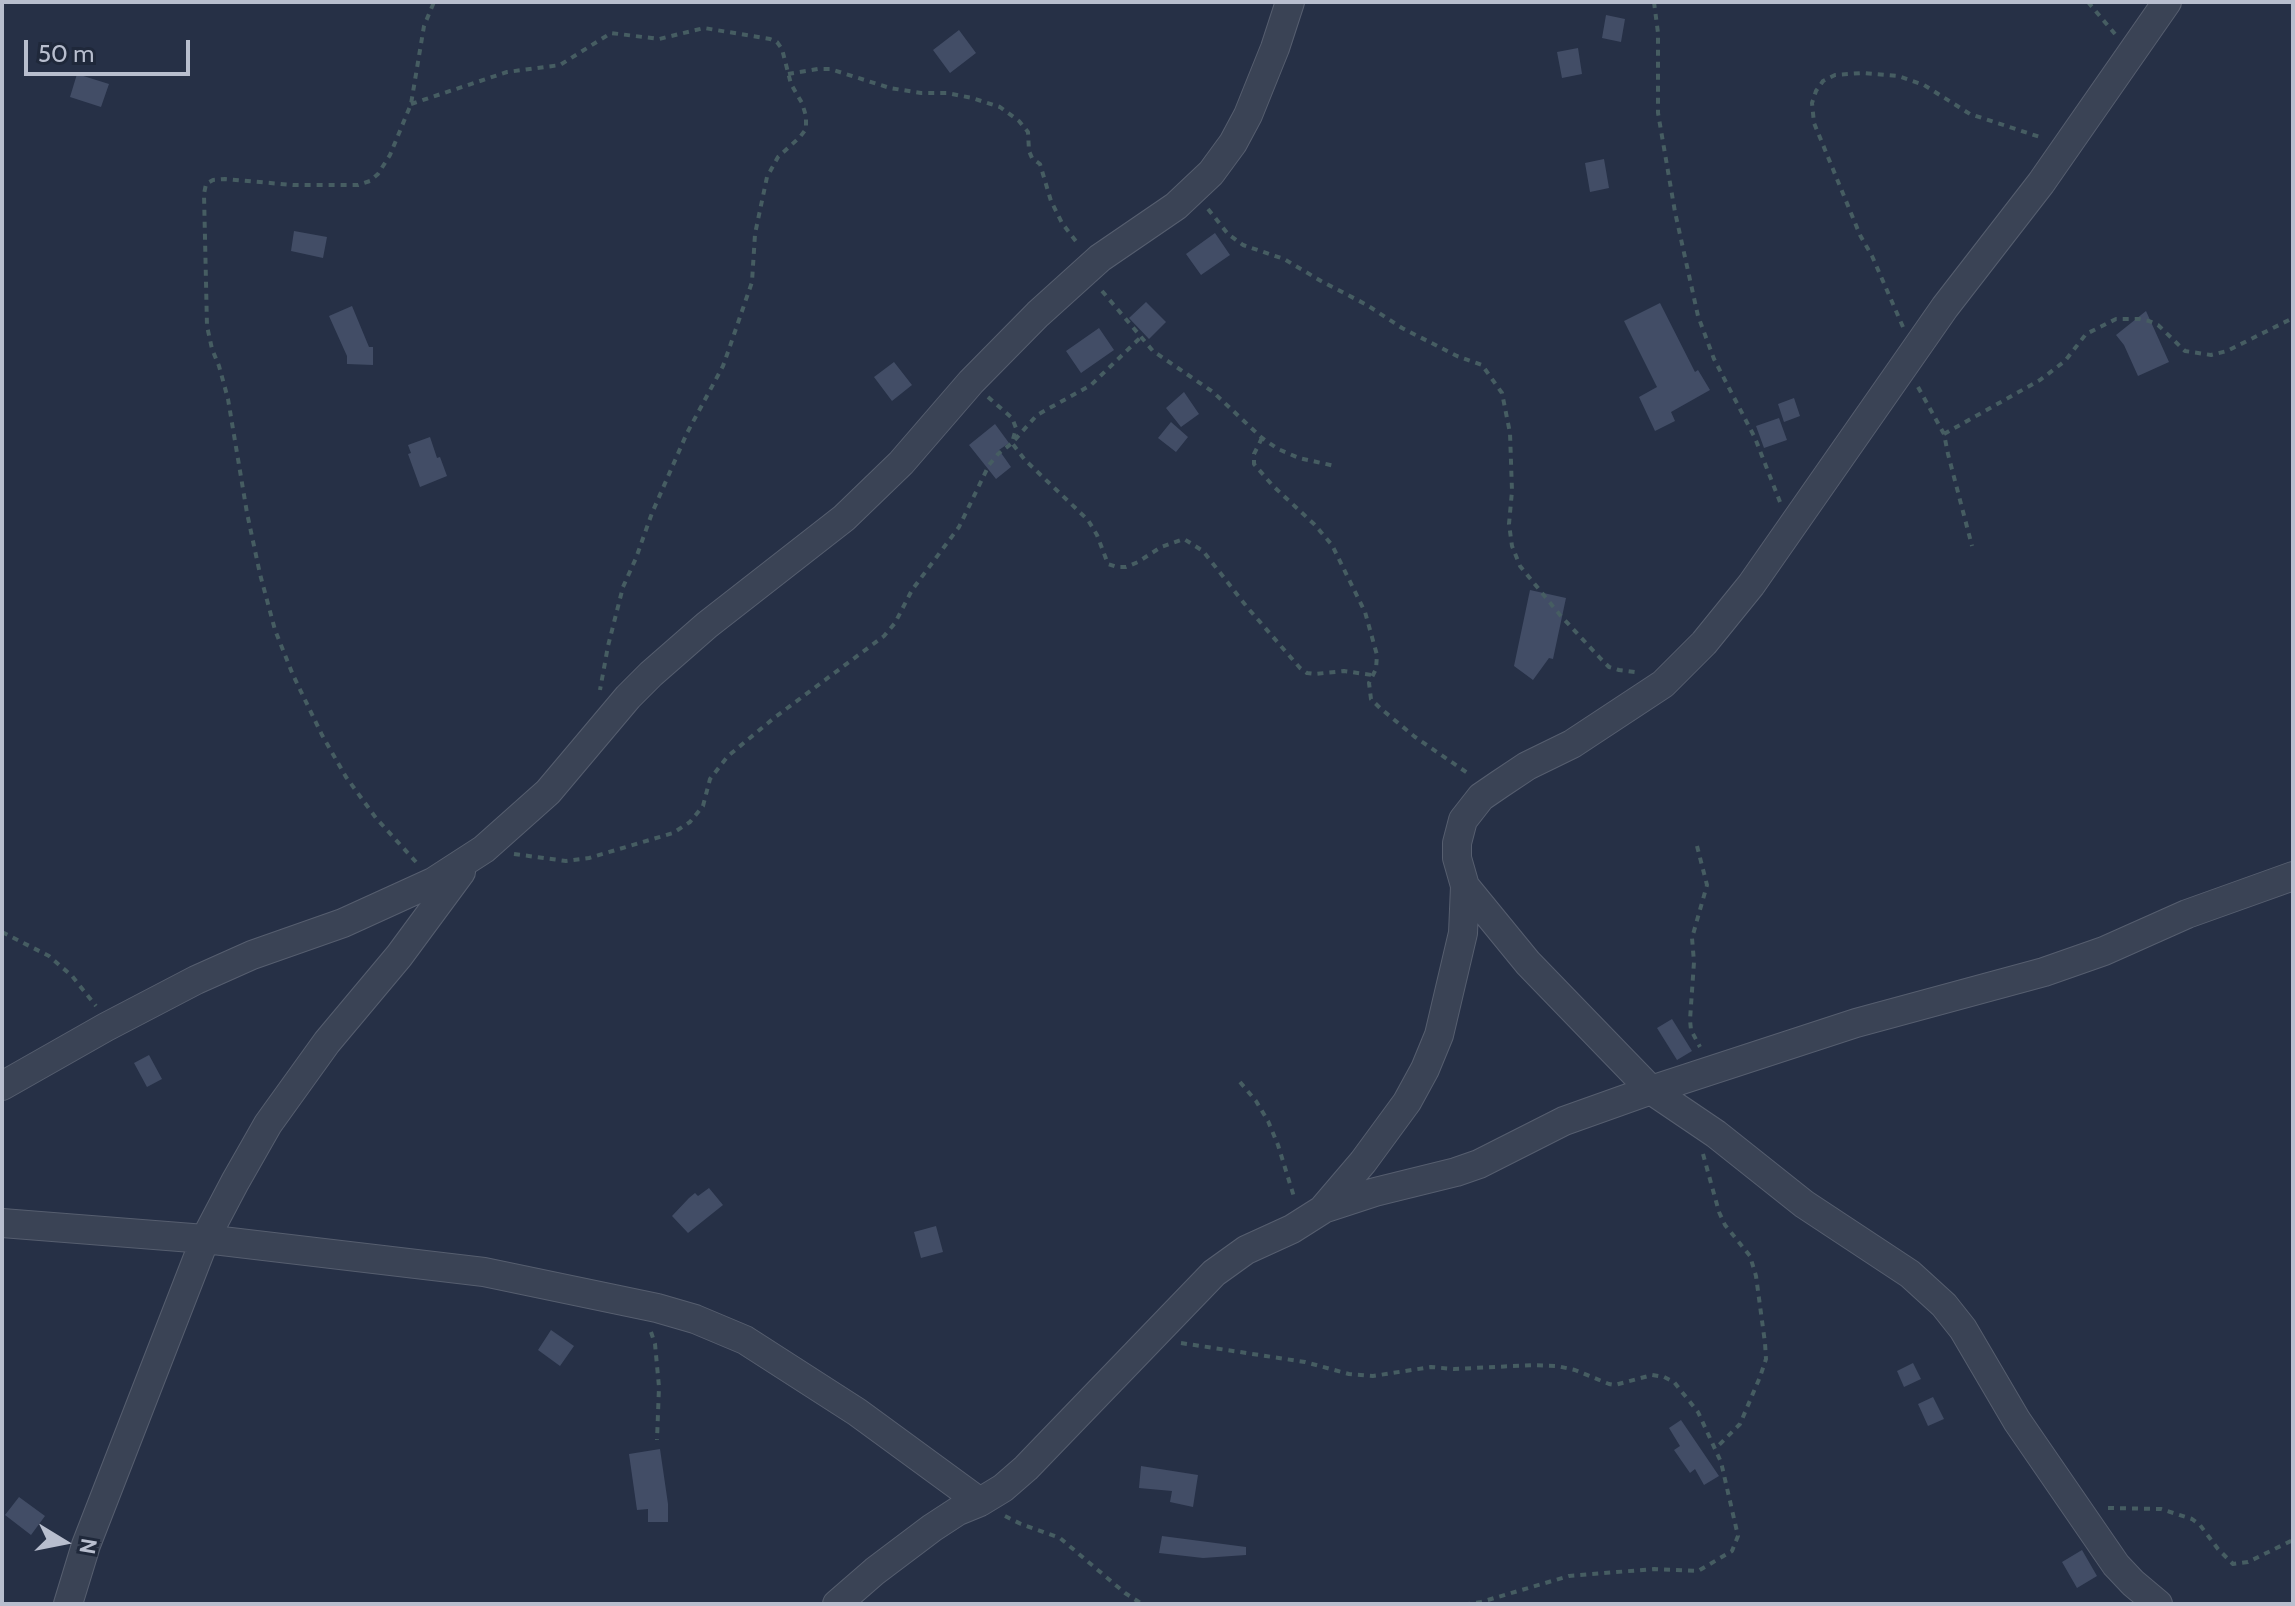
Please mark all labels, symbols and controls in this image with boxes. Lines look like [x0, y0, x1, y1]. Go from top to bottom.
scale bar [28, 24, 194, 74]
text: 50 m [38, 39, 94, 68]
north arrow [24, 1502, 104, 1582]
text: N [73, 1536, 103, 1556]

